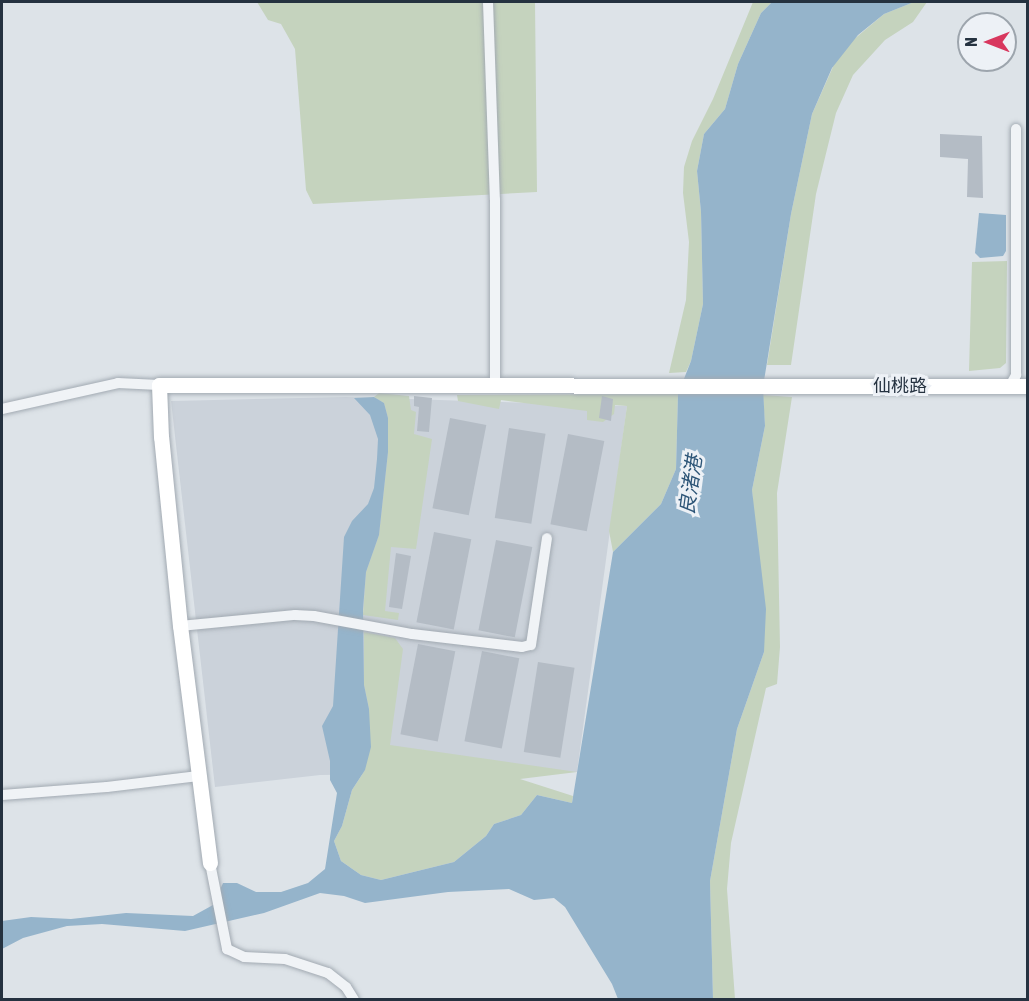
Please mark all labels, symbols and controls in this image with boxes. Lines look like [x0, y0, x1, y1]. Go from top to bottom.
north arrow [957, 12, 1017, 72]
text: N [962, 37, 980, 47]
street label: 仙桃路 [873, 375, 927, 397]
water label: 良渚港 [674, 454, 706, 516]

